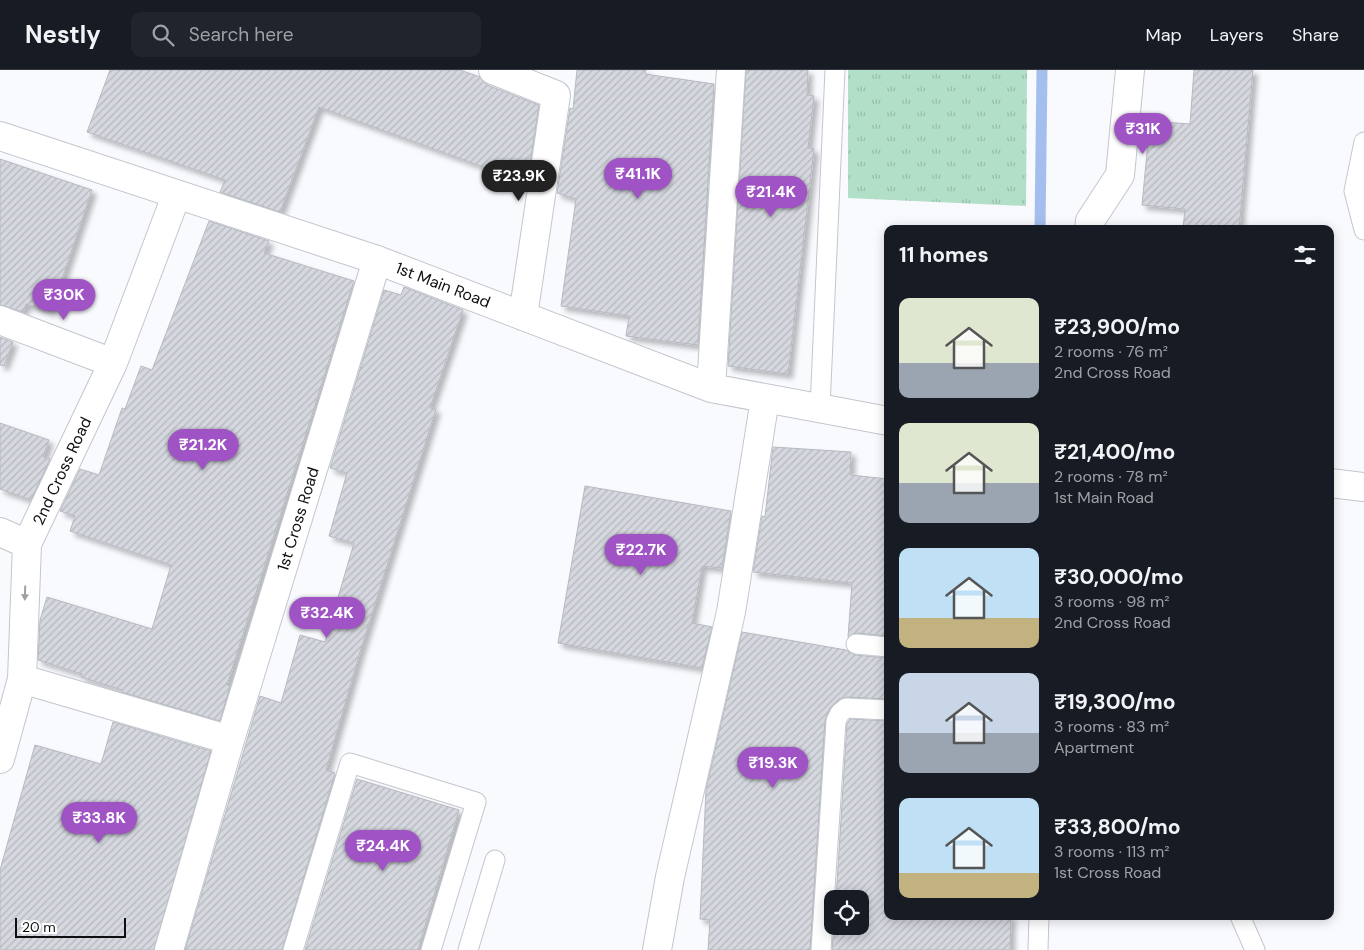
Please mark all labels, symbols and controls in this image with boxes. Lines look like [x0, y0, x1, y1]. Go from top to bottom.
search box [131, 12, 481, 57]
text: Nestly [25, 19, 101, 50]
icon: search [149, 21, 177, 49]
text: Search here [189, 22, 294, 47]
text: Map [1146, 23, 1182, 47]
text: Layers [1210, 23, 1264, 47]
text: Share [1292, 23, 1339, 47]
pin: ₹31K [1113, 112, 1173, 155]
text: ₹31K [1125, 118, 1161, 139]
pin: ₹41.1K [597, 158, 679, 200]
pin: ₹23.9K [478, 160, 560, 202]
text: ₹41.1K [615, 163, 661, 184]
text: ₹23.9K [493, 165, 545, 186]
pin: ₹21.4K [730, 176, 812, 218]
text: ₹21.4K [746, 181, 796, 202]
text: 11 homes [899, 241, 989, 269]
icon: filters [1291, 241, 1319, 269]
street label: 1st Main Road [393, 257, 493, 313]
pin: ₹30K [34, 278, 94, 321]
text: ₹30K [43, 284, 85, 305]
text: ₹23,900/mo [1054, 313, 1180, 341]
icon: home [939, 318, 999, 378]
text: 2 rooms · 76 m² [1054, 341, 1168, 362]
text: 2nd Cross Road [1054, 362, 1171, 383]
street label: 2nd Cross Road [28, 414, 96, 528]
pin: ₹21.2K [162, 428, 244, 471]
text: ₹21.2K [179, 434, 227, 455]
text: ₹21,400/mo [1054, 438, 1175, 466]
icon: home [939, 443, 999, 503]
street label: 1st Cross Road [272, 465, 324, 573]
text: 2 rooms · 78 m² [1054, 466, 1168, 487]
text: 1st Main Road [1054, 487, 1154, 508]
pin: ₹22.7K [600, 534, 682, 576]
text: ₹22.7K [616, 539, 666, 560]
text: ₹30,000/mo [1054, 563, 1184, 591]
icon: home [939, 568, 999, 628]
one-way arrow [21, 585, 29, 601]
text: 3 rooms · 98 m² [1054, 591, 1170, 612]
pin: ₹32.4K [286, 596, 368, 639]
text: ₹32.4K [300, 602, 354, 623]
text: 2nd Cross Road [1054, 612, 1171, 633]
text: ₹19,300/mo [1054, 688, 1176, 716]
icon: home [939, 693, 999, 753]
text: 3 rooms · 83 m² [1054, 716, 1169, 737]
text: Apartment [1054, 737, 1134, 758]
pin: ₹19.3K [732, 746, 814, 789]
text: ₹19.3K [748, 752, 798, 773]
pin: ₹33.8K [58, 802, 140, 844]
text: ₹33.8K [72, 807, 126, 828]
text: ₹33,800/mo [1054, 813, 1181, 841]
icon: home [939, 818, 999, 878]
pin: ₹24.4K [342, 830, 424, 872]
text: ₹24.4K [356, 835, 410, 856]
text: 3 rooms · 113 m² [1054, 841, 1170, 862]
text: 1st Cross Road [1054, 862, 1161, 883]
map controls [824, 890, 869, 935]
button: locate [824, 890, 869, 935]
scale bar [15, 915, 126, 938]
text: 20 m [22, 918, 56, 936]

